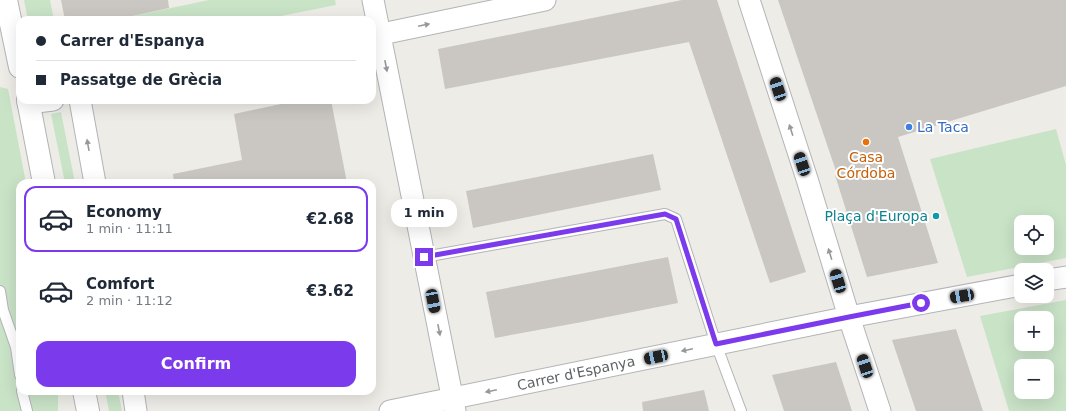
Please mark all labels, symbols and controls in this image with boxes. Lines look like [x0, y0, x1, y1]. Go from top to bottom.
one-way arrow [418, 22, 430, 28]
text: Carrer d'Espanya [60, 32, 205, 50]
one-way arrow [383, 60, 389, 72]
text: Passatge de Grècia [60, 71, 222, 89]
car [769, 76, 787, 102]
place label: La Taca [917, 119, 969, 135]
marker: La Taca [904, 122, 914, 132]
one-way arrow [788, 123, 794, 135]
marker: Casa Córdoba [861, 137, 871, 147]
one-way arrow [85, 139, 91, 151]
place label: Casa Córdoba [837, 149, 895, 181]
car [793, 151, 811, 177]
callout: 1 min [391, 199, 457, 227]
icon: car [38, 201, 74, 237]
text: Economy [86, 203, 162, 221]
text: 1 min [404, 205, 444, 220]
place label: Plaça d'Europa [824, 208, 928, 224]
text: €2.68 [307, 210, 354, 228]
marker: Plaça d'Europa [931, 211, 941, 221]
map controls [1014, 215, 1054, 399]
button: locate [1014, 215, 1054, 255]
text: 1 min · 11:11 [86, 221, 173, 236]
route end [415, 248, 433, 266]
one-way arrow [827, 248, 833, 260]
button: layers [1014, 263, 1054, 303]
car [829, 268, 847, 294]
icon: car [38, 273, 74, 309]
text: Comfort [86, 275, 154, 293]
text: €3.62 [307, 282, 354, 300]
car [425, 288, 441, 314]
car [949, 288, 975, 304]
text: 2 min · 11:12 [86, 293, 173, 308]
route start [912, 294, 930, 312]
button: + [1014, 311, 1054, 351]
one-way arrow [436, 324, 442, 337]
button: Confirm [36, 341, 356, 387]
one-way arrow [681, 348, 693, 354]
car [643, 349, 669, 365]
street label: Carrer d'Espanya [516, 353, 636, 393]
car [856, 353, 874, 379]
button: − [1014, 359, 1054, 399]
one-way arrow [485, 388, 497, 394]

